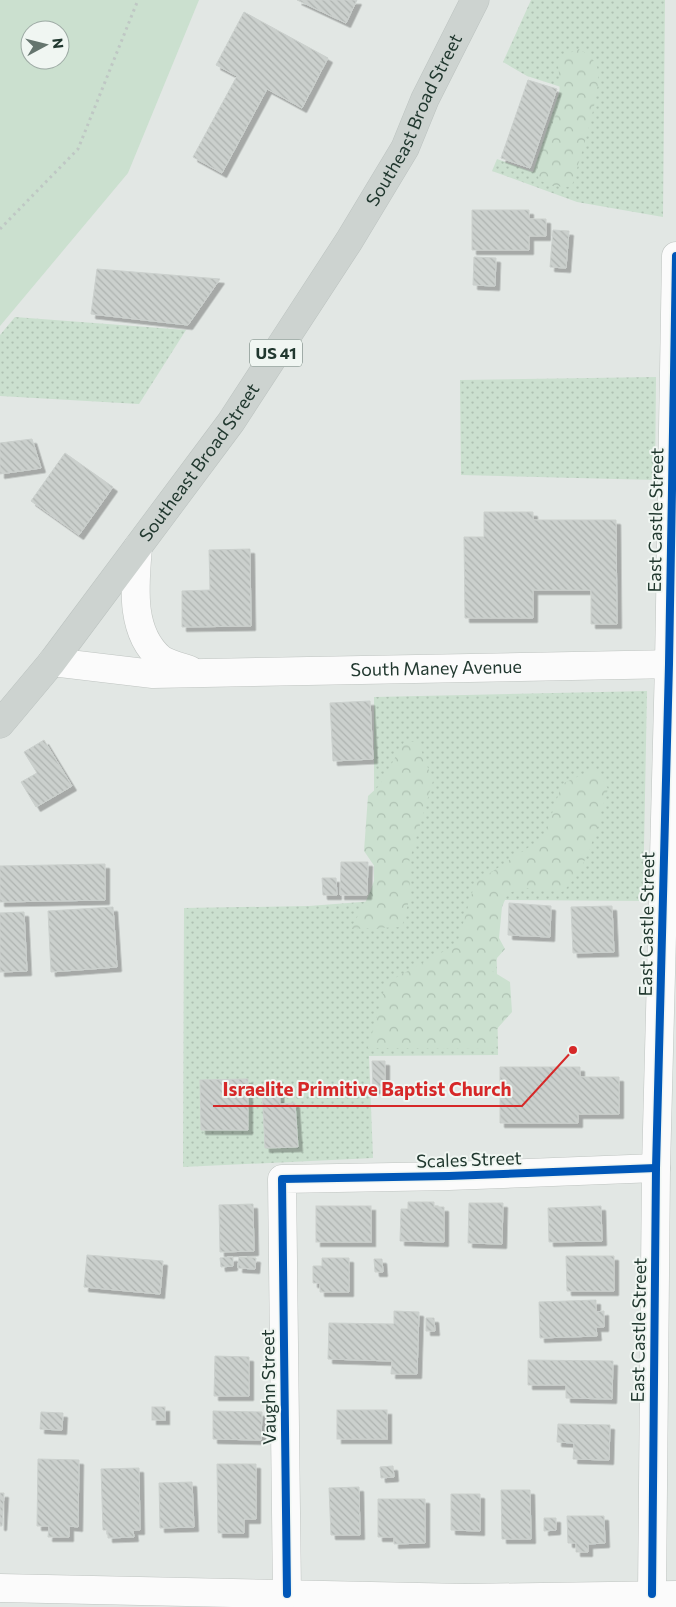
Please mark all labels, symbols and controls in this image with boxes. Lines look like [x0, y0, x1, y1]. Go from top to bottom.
north arrow [20, 20, 70, 70]
street label: Southeast Broad Street [361, 30, 466, 210]
text: N [49, 37, 67, 50]
road number: US 41 [250, 339, 302, 366]
street label: Southeast Broad Street [134, 379, 263, 545]
street label: East Castle Street [643, 447, 667, 593]
street label: South Maney Avenue [350, 655, 522, 680]
street label: East Castle Street [634, 851, 658, 997]
callout: Israelite Primitive Baptist Church [213, 1072, 522, 1106]
text: Israelite Primitive Baptist Church [223, 1077, 511, 1100]
street label: Scales Street [416, 1146, 522, 1172]
street label: East Castle Street [626, 1257, 650, 1403]
street label: Vaughn Street [256, 1329, 280, 1445]

